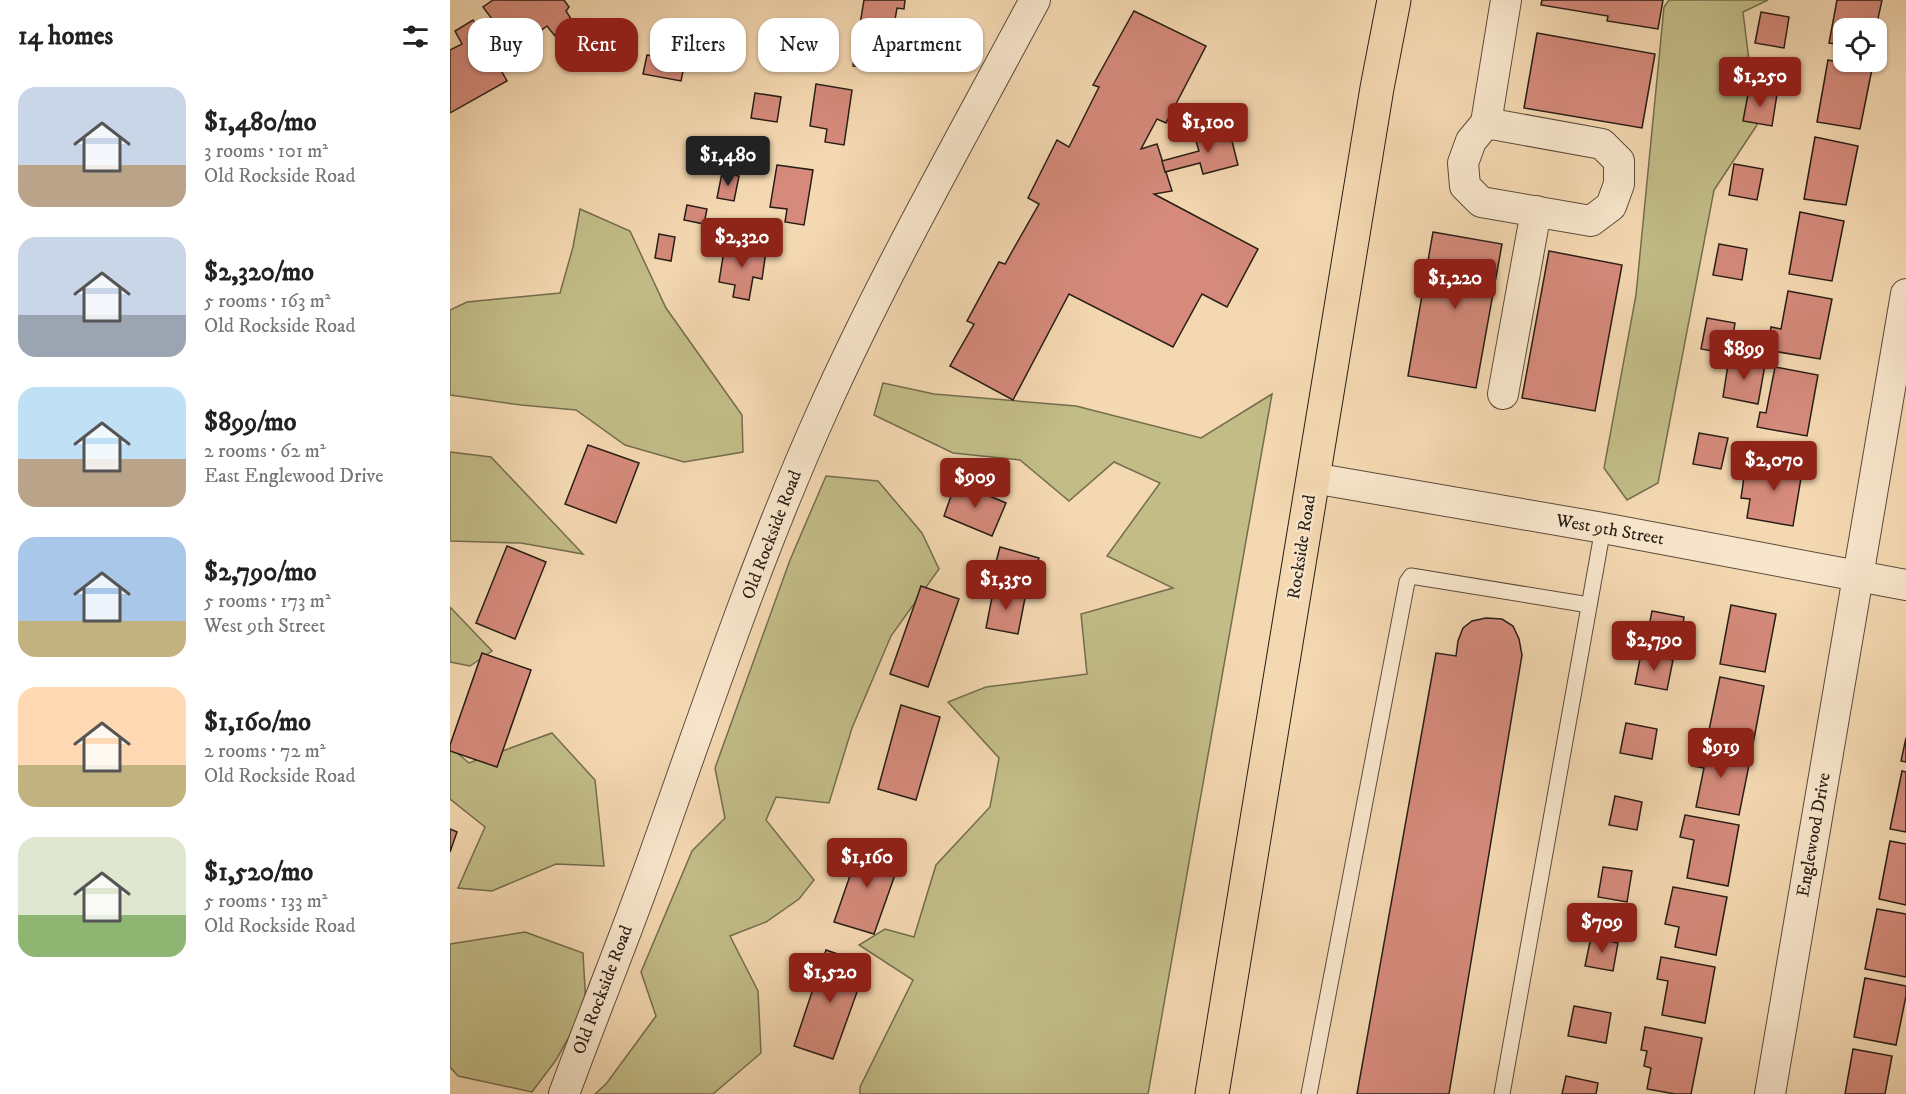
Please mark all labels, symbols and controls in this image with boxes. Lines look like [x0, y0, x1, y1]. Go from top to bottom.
chip: Buy [468, 18, 543, 72]
chip: Rent [555, 18, 638, 72]
chip: Filters [650, 18, 746, 72]
chip: New [758, 18, 839, 72]
chip: Apartment [851, 18, 983, 72]
map controls [1833, 18, 1887, 72]
button: locate [1833, 18, 1887, 72]
text: 14 homes [18, 20, 113, 53]
icon: filters [399, 20, 432, 53]
pin: $1,250 [1711, 57, 1809, 108]
text: $1,250 [1733, 64, 1787, 89]
pin: $1,100 [1159, 103, 1257, 154]
text: $1,480/mo [204, 106, 316, 139]
text: $1,100 [1182, 110, 1234, 135]
icon: home [66, 111, 138, 183]
pin: $1,480 [679, 136, 777, 187]
text: 3 rooms · 101 m² [204, 139, 328, 164]
text: $1,480 [700, 143, 756, 168]
text: Old Rockside Road [204, 164, 356, 189]
pin: $2,320 [693, 218, 791, 269]
text: $2,320 [715, 225, 769, 250]
text: $2,320/mo [204, 256, 314, 289]
pin: $1,220 [1406, 259, 1504, 310]
icon: home [66, 261, 138, 333]
text: $1,220 [1428, 266, 1482, 291]
text: 5 rooms · 163 m² [204, 289, 331, 314]
text: Old Rockside Road [204, 314, 356, 339]
pin: $899 [1708, 330, 1780, 381]
text: $899 [1724, 337, 1764, 362]
text: $899/mo [204, 406, 296, 439]
icon: home [66, 411, 138, 483]
text: 2 rooms · 62 m² [204, 439, 326, 464]
pin: $2,070 [1725, 441, 1823, 492]
text: $2,070 [1745, 448, 1803, 473]
pin: $909 [939, 458, 1011, 509]
text: East Englewood Drive [204, 464, 384, 489]
text: $909 [954, 465, 996, 490]
street label: Old Rockside Road [737, 467, 807, 603]
street label: Rockside Road [1283, 493, 1321, 601]
street label: West 9th Street [1553, 509, 1666, 550]
text: $2,790/mo [204, 556, 316, 589]
pin: $1,350 [957, 560, 1055, 611]
icon: home [66, 561, 138, 633]
text: $1,350 [980, 567, 1032, 592]
text: 5 rooms · 173 m² [204, 589, 331, 614]
text: West 9th Street [204, 614, 325, 639]
pin: $2,790 [1605, 621, 1703, 672]
text: $2,790 [1626, 628, 1682, 653]
text: $1,160/mo [204, 706, 311, 739]
icon: home [66, 711, 138, 783]
pin: $919 [1685, 728, 1757, 779]
text: $919 [1702, 735, 1740, 760]
text: 2 rooms · 72 m² [204, 739, 326, 764]
text: Old Rockside Road [204, 764, 356, 789]
street label: Englewood Drive [1792, 771, 1836, 899]
pin: $1,160 [818, 838, 916, 889]
text: $1,160 [841, 845, 893, 870]
text: $1,520/mo [204, 856, 313, 889]
icon: home [66, 861, 138, 933]
text: 5 rooms · 133 m² [204, 889, 328, 914]
pin: $709 [1566, 903, 1638, 954]
text: $709 [1581, 910, 1623, 935]
text: Old Rockside Road [204, 914, 356, 939]
street label: Old Rockside Road [568, 922, 638, 1058]
pin: $1,520 [781, 953, 879, 1004]
text: $1,520 [803, 960, 857, 985]

